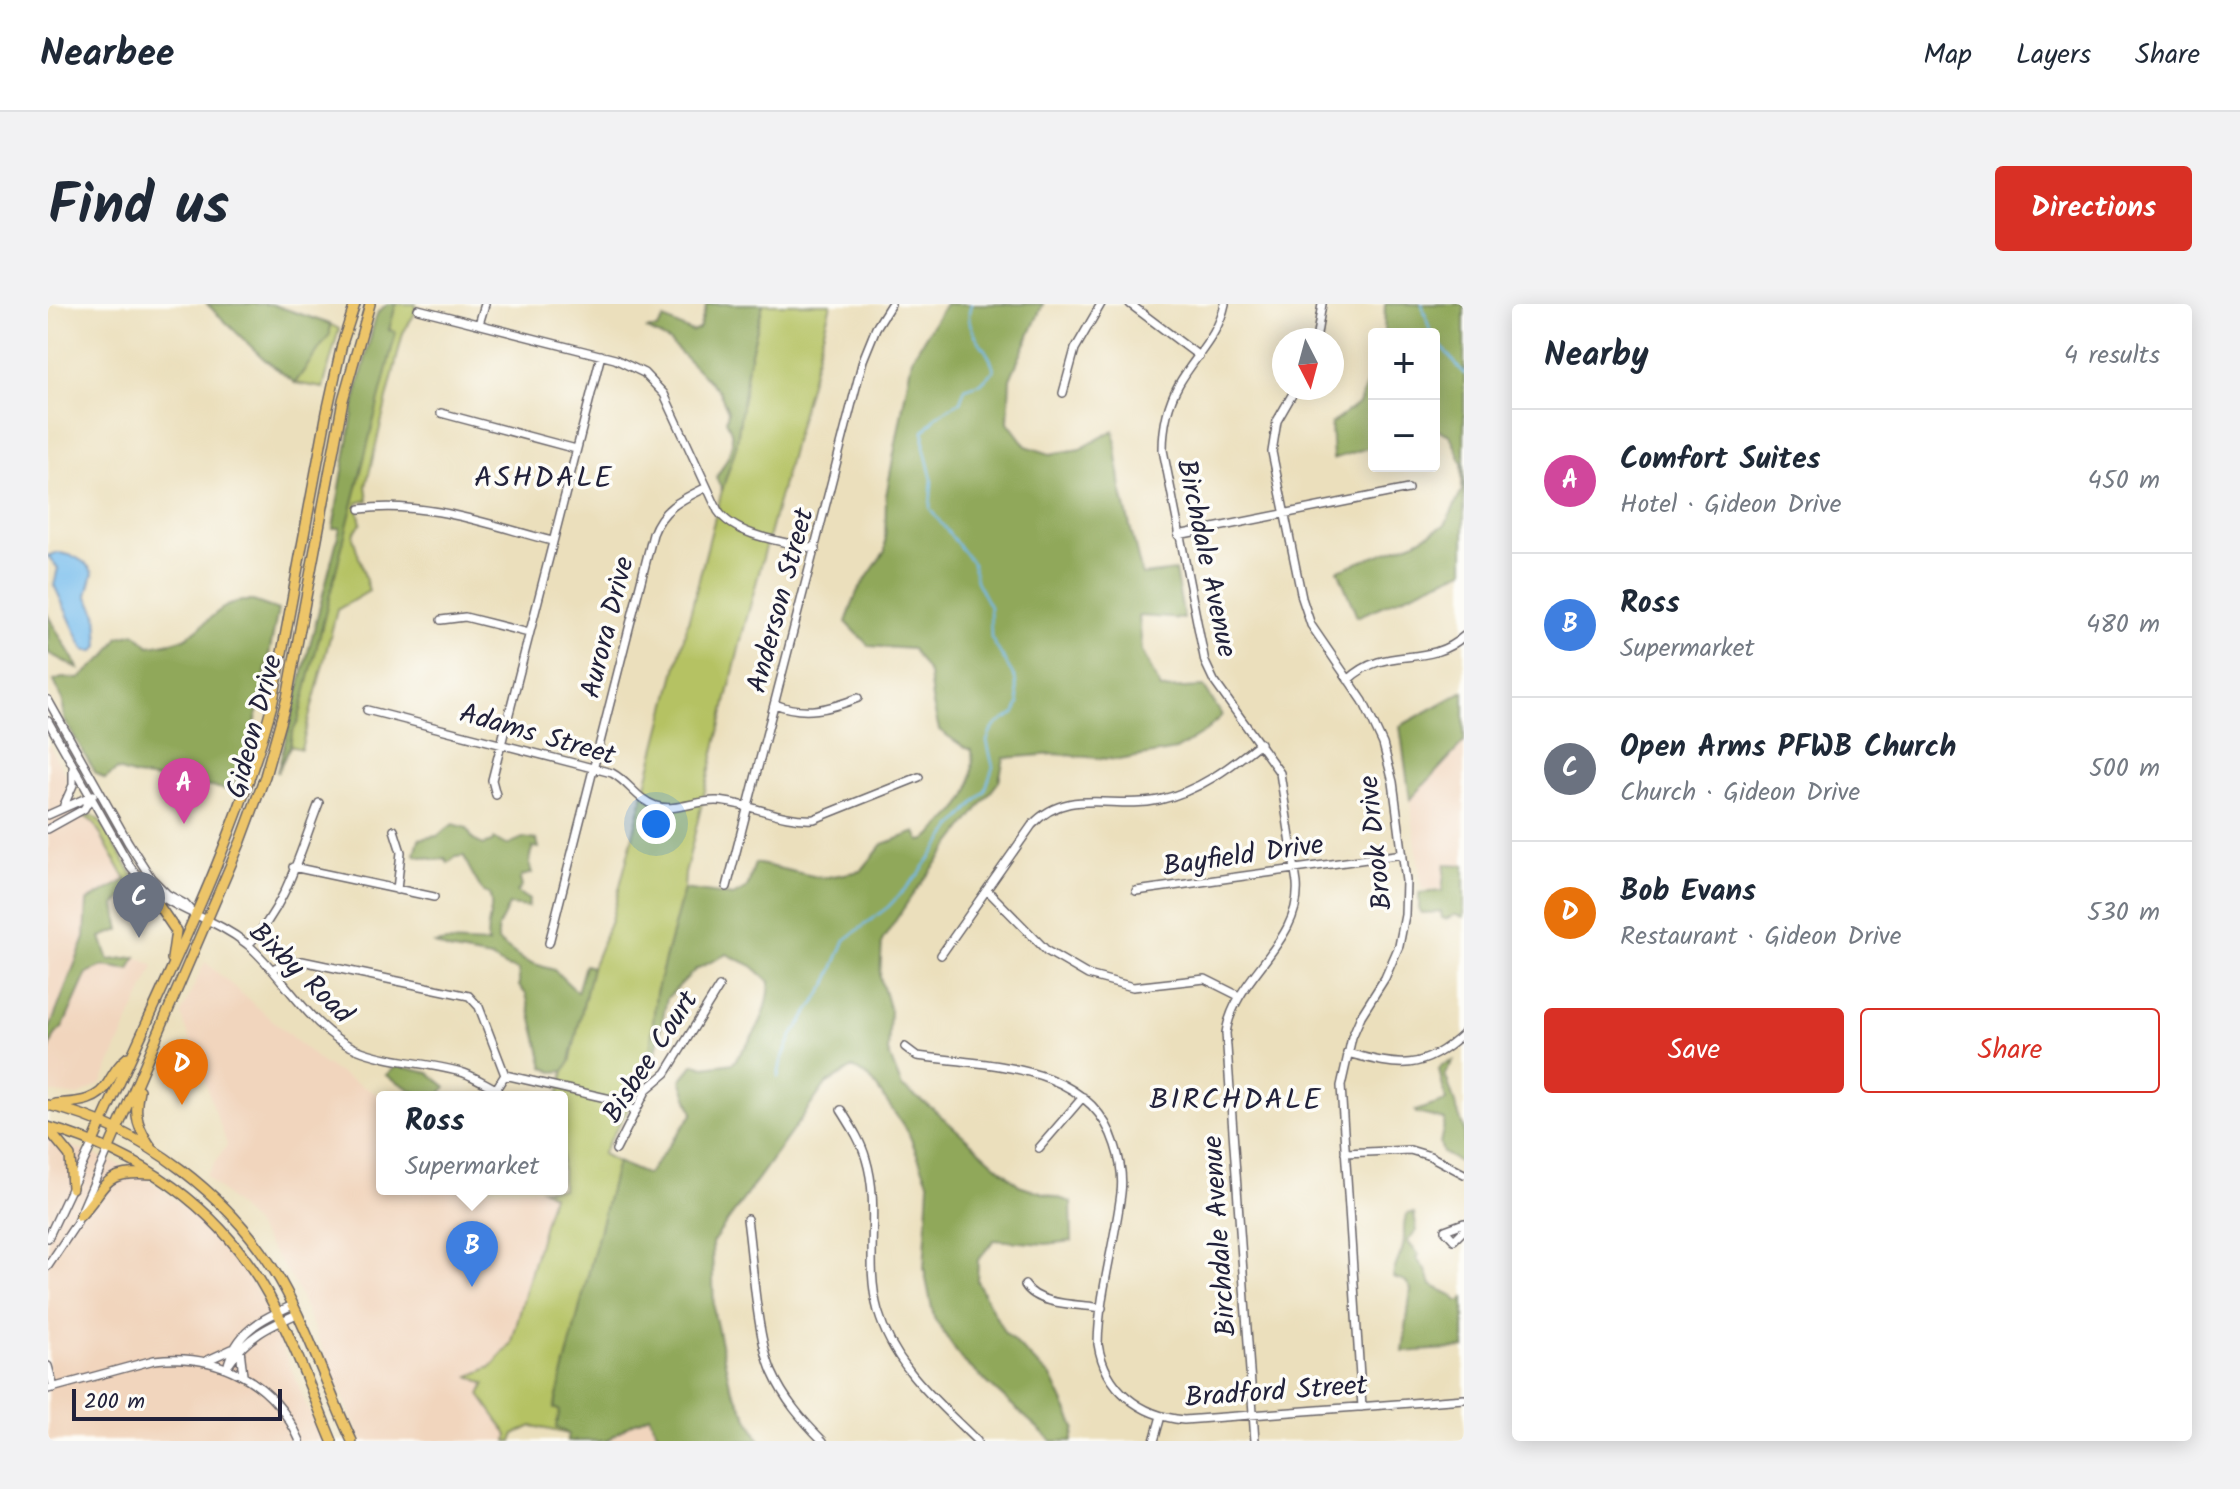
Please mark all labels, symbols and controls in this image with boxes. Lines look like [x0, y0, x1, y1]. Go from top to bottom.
text: Nearbee [40, 25, 174, 85]
text: Map [1923, 33, 1972, 78]
text: Layers [2016, 33, 2091, 78]
text: Share [2135, 33, 2200, 78]
text: Find us [48, 163, 229, 253]
button: Directions [1995, 166, 2192, 251]
north arrow [1272, 328, 1344, 400]
map controls [1368, 328, 1440, 472]
button: + [1368, 328, 1440, 400]
text: Nearby [1544, 329, 1649, 383]
text: 4 results [2064, 335, 2160, 377]
button: − [1368, 400, 1440, 472]
text: Comfort Suites [1620, 436, 1821, 484]
district label: ASHDALE [474, 455, 614, 503]
street label: Birchdale Avenue [1163, 455, 1249, 662]
text: A [1562, 460, 1578, 502]
text: 450 m [2088, 460, 2160, 502]
text: Hotel · Gideon Drive [1620, 484, 1841, 526]
street label: Anderson Street [735, 502, 828, 698]
street label: Aurora Drive [569, 552, 648, 703]
text: Ross [1620, 580, 1680, 628]
text: B [1562, 604, 1578, 646]
text: 480 m [2086, 604, 2160, 646]
text: Supermarket [1620, 628, 1755, 670]
street label: Gideon Drive [215, 649, 296, 804]
street label: Adams Street [454, 692, 622, 779]
text: Open Arms PFWB Church [1620, 724, 1956, 772]
text: C [1562, 748, 1578, 790]
text: 500 m [2089, 748, 2160, 790]
pin: A [158, 758, 210, 824]
text: Church · Gideon Drive [1620, 772, 1860, 814]
street label: Brook Drive [1347, 773, 1406, 912]
your location [636, 804, 676, 844]
street label: Bayfield Drive [1160, 823, 1327, 890]
text: Bob Evans [1620, 868, 1756, 916]
pin: C [113, 872, 165, 938]
text: D [1561, 892, 1579, 934]
text: 530 m [2087, 892, 2160, 934]
street label: Bixby Road [237, 912, 364, 1036]
text: Restaurant · Gideon Drive [1620, 916, 1902, 958]
street label: Bisbee Court [591, 981, 712, 1133]
button: Save [1544, 1008, 1844, 1093]
button: Share [1860, 1008, 2160, 1093]
pin: D [156, 1039, 208, 1105]
district label: BIRCHDALE [1149, 1077, 1323, 1125]
popup [376, 1091, 568, 1195]
text: Ross [405, 1098, 464, 1146]
street label: Birchdale Avenue [1191, 1133, 1250, 1338]
text: Supermarket [405, 1146, 539, 1188]
pin: B [446, 1221, 498, 1287]
street label: Bradford Street [1183, 1364, 1370, 1421]
scale bar [72, 1385, 282, 1421]
text: 200 m [84, 1385, 145, 1420]

